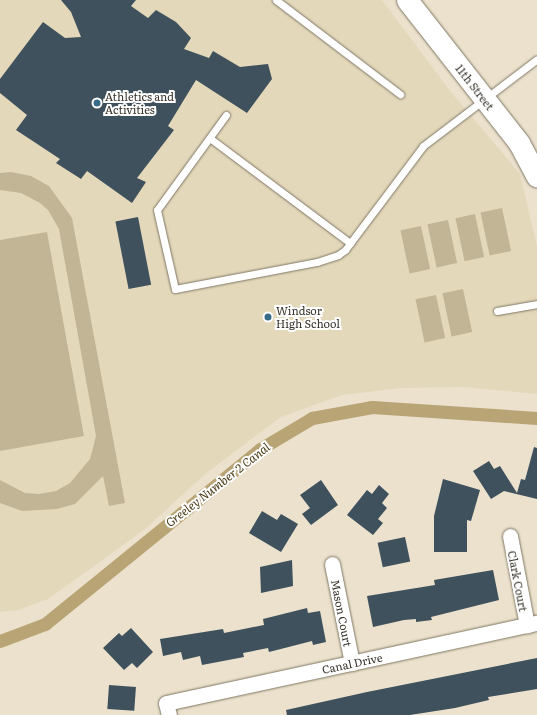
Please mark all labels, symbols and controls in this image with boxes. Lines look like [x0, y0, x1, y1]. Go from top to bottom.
street label: 11th Street [453, 62, 497, 112]
place label: Athletics and Activities [105, 90, 174, 116]
marker: Athletics and Activities [92, 98, 102, 108]
place label: Windsor High School [276, 304, 340, 330]
marker: Windsor High School [263, 312, 273, 322]
water label: Greeley Number 2 Canal [163, 440, 273, 530]
street label: Clark Court [506, 549, 530, 613]
street label: Mason Court [329, 578, 355, 648]
street label: Canal Drive [321, 650, 383, 676]

